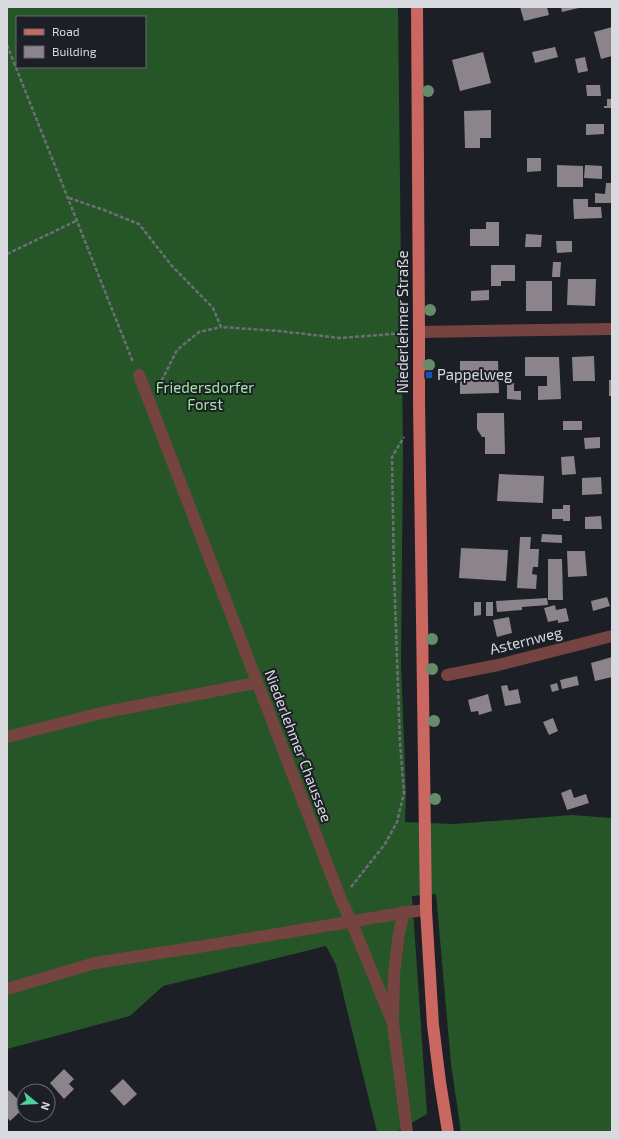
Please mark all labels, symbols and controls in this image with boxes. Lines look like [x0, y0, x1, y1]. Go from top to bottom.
legend [16, 16, 146, 68]
text: Road [52, 24, 80, 38]
text: Building [52, 44, 97, 58]
street label: Niederlehmer Straße [393, 251, 411, 393]
place label: Pappelweg [437, 365, 513, 383]
marker: Pappelweg [424, 370, 434, 380]
park label: Friedersdorfer Forst [156, 378, 254, 413]
street label: Asternweg [488, 622, 565, 658]
street label: Niederlehmer Chaussee [262, 667, 336, 824]
north arrow [16, 1083, 56, 1123]
text: N [39, 1100, 53, 1112]

